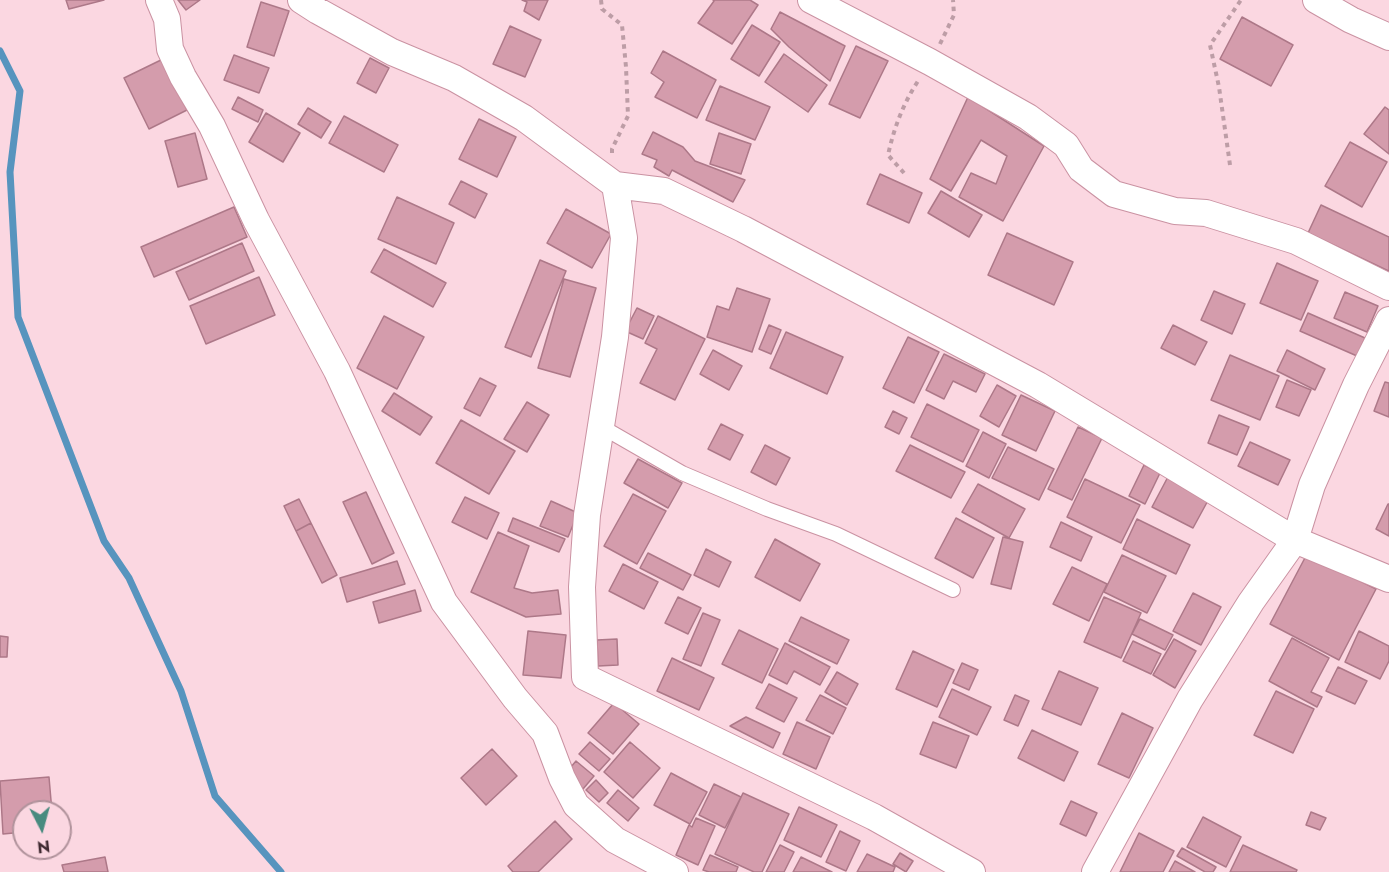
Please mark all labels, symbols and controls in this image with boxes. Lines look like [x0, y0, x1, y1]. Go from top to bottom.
north arrow [12, 800, 72, 860]
text: N [36, 834, 51, 859]

